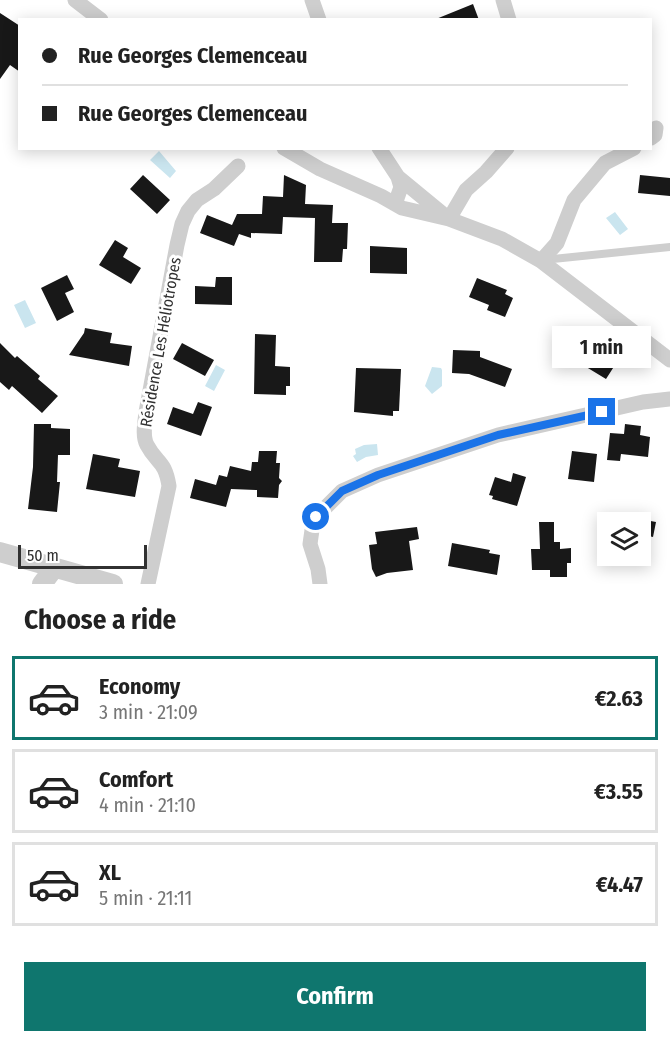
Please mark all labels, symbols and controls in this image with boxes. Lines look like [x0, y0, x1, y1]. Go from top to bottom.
text: Rue Georges Clemenceau [78, 42, 307, 69]
text: Rue Georges Clemenceau [78, 100, 307, 127]
street label: Résidence Les Héliotropes [136, 256, 185, 428]
callout: 1 min [552, 325, 652, 367]
text: 1 min [580, 335, 623, 359]
route end [588, 398, 615, 425]
route start [302, 503, 329, 530]
map controls [597, 512, 651, 566]
button: layers [597, 512, 651, 566]
scale bar [18, 542, 147, 570]
text: 50 m [27, 546, 59, 565]
text: Choose a ride [24, 604, 176, 636]
icon: car [27, 671, 81, 725]
text: Economy [99, 673, 180, 700]
text: €2.63 [595, 685, 643, 712]
text: 3 min · 21:09 [99, 700, 198, 724]
icon: car [27, 764, 81, 818]
text: Comfort [99, 766, 173, 793]
text: €3.55 [594, 778, 643, 805]
text: 4 min · 21:10 [99, 793, 196, 817]
icon: car [27, 857, 81, 911]
text: XL [99, 859, 121, 886]
text: €4.47 [596, 871, 643, 898]
text: 5 min · 21:11 [99, 886, 192, 910]
button: Confirm [24, 962, 646, 1031]

